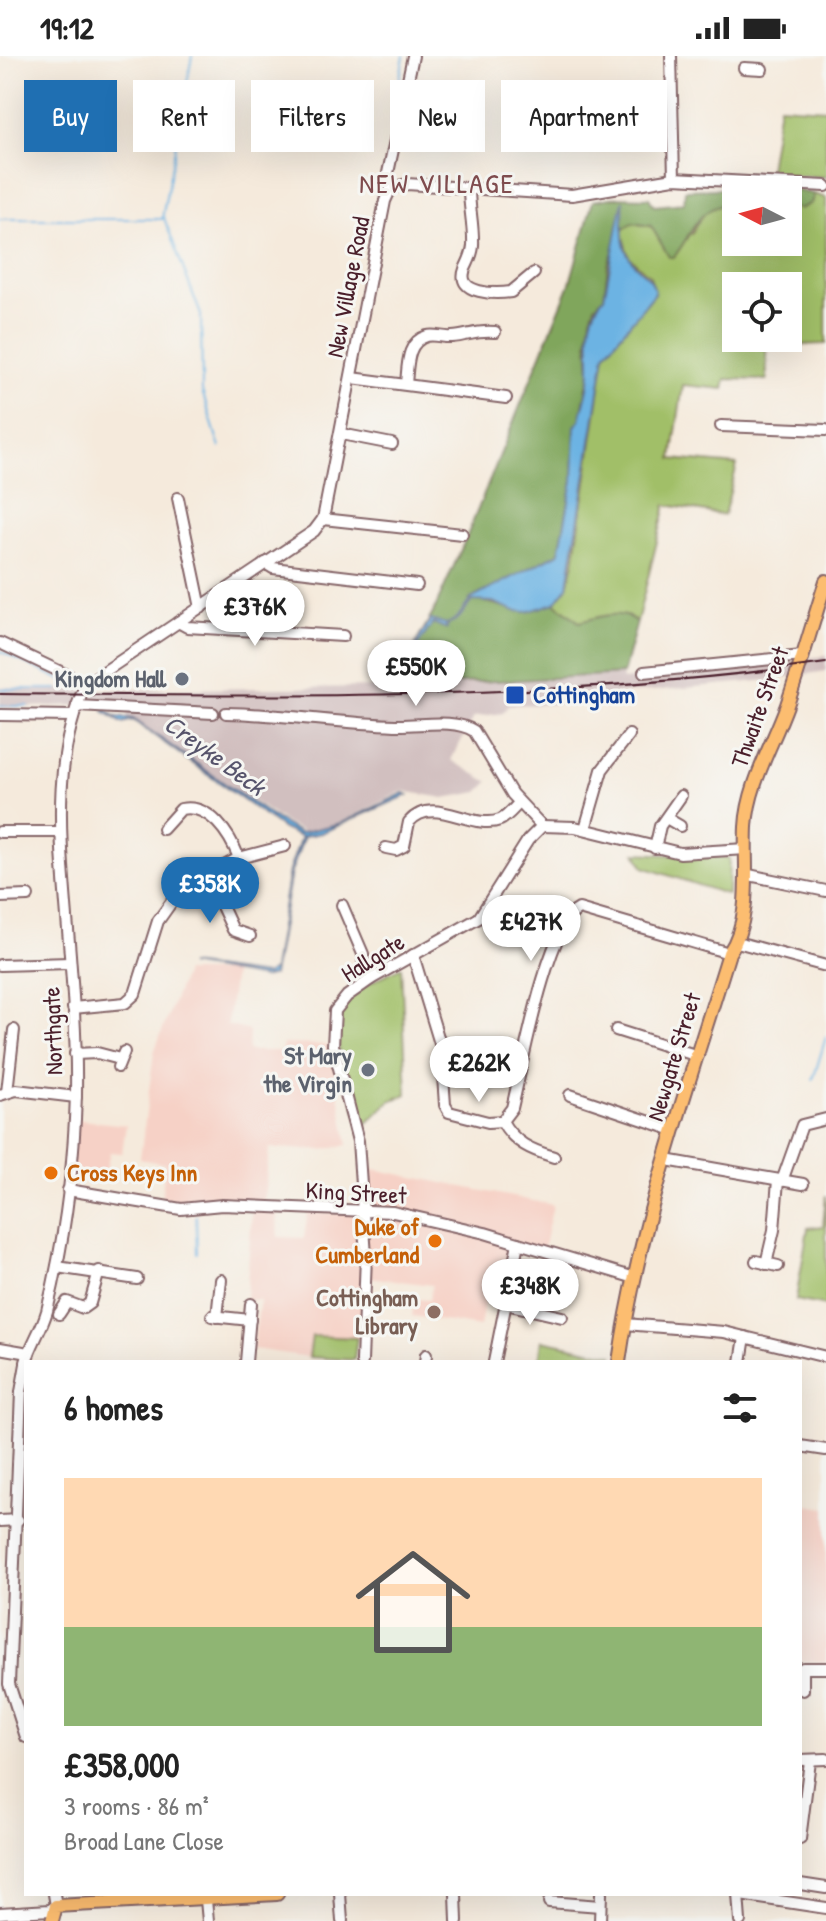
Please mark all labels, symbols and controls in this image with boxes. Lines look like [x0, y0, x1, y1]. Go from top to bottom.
text: 19:12 [40, 8, 94, 48]
chip: Buy [24, 80, 117, 152]
chip: Rent [133, 80, 235, 152]
chip: Filters [251, 80, 374, 152]
chip: New [390, 80, 485, 152]
chip: Apartment [501, 80, 667, 152]
district label: NEW VILLAGE [359, 164, 515, 202]
north arrow [722, 176, 802, 256]
map controls [722, 176, 802, 352]
street label: New Village Road [318, 214, 376, 360]
button: locate [722, 272, 802, 352]
pin: £376K [199, 580, 311, 648]
text: £376K [224, 588, 286, 623]
pin: £550K [360, 640, 472, 708]
street label: Thwaite Street [722, 641, 796, 772]
text: £550K [385, 648, 447, 683]
place label: Kingdom Hall [55, 662, 167, 695]
marker: Kingdom Hall [173, 670, 191, 688]
place label: Cottingham [533, 678, 635, 711]
marker: Cottingham [504, 684, 526, 706]
water label: Creyke Beck [157, 706, 275, 805]
pin: £358K [154, 857, 266, 925]
text: £358K [179, 865, 241, 900]
pin: £427K [475, 895, 587, 963]
text: £427K [500, 903, 562, 938]
street label: Hallgate [335, 925, 411, 989]
street label: Northgate [34, 986, 70, 1076]
street label: Newgate Street [638, 988, 708, 1125]
pin: £262K [423, 1036, 535, 1104]
place label: St Mary the Virgin [263, 1039, 352, 1100]
text: £262K [448, 1044, 510, 1079]
marker: St Mary the Virgin [359, 1061, 377, 1079]
place label: Cross Keys Inn [67, 1156, 198, 1189]
marker: Cross Keys Inn [42, 1164, 60, 1182]
street label: King Street [305, 1173, 408, 1211]
place label: Duke of Cumberland [315, 1210, 420, 1270]
marker: Duke of Cumberland [426, 1232, 444, 1250]
pin: £348K [474, 1259, 586, 1327]
text: £348K [500, 1267, 560, 1302]
place label: Cottingham Library [316, 1281, 418, 1342]
marker: Cottingham Library [425, 1303, 443, 1321]
text: 6 homes [64, 1385, 163, 1431]
icon: filters [718, 1386, 762, 1430]
icon: home [341, 1530, 485, 1674]
text: £358,000 [64, 1742, 180, 1788]
text: 3 rooms · 86 m² [64, 1788, 209, 1823]
text: Broad Lane Close [64, 1823, 224, 1858]

